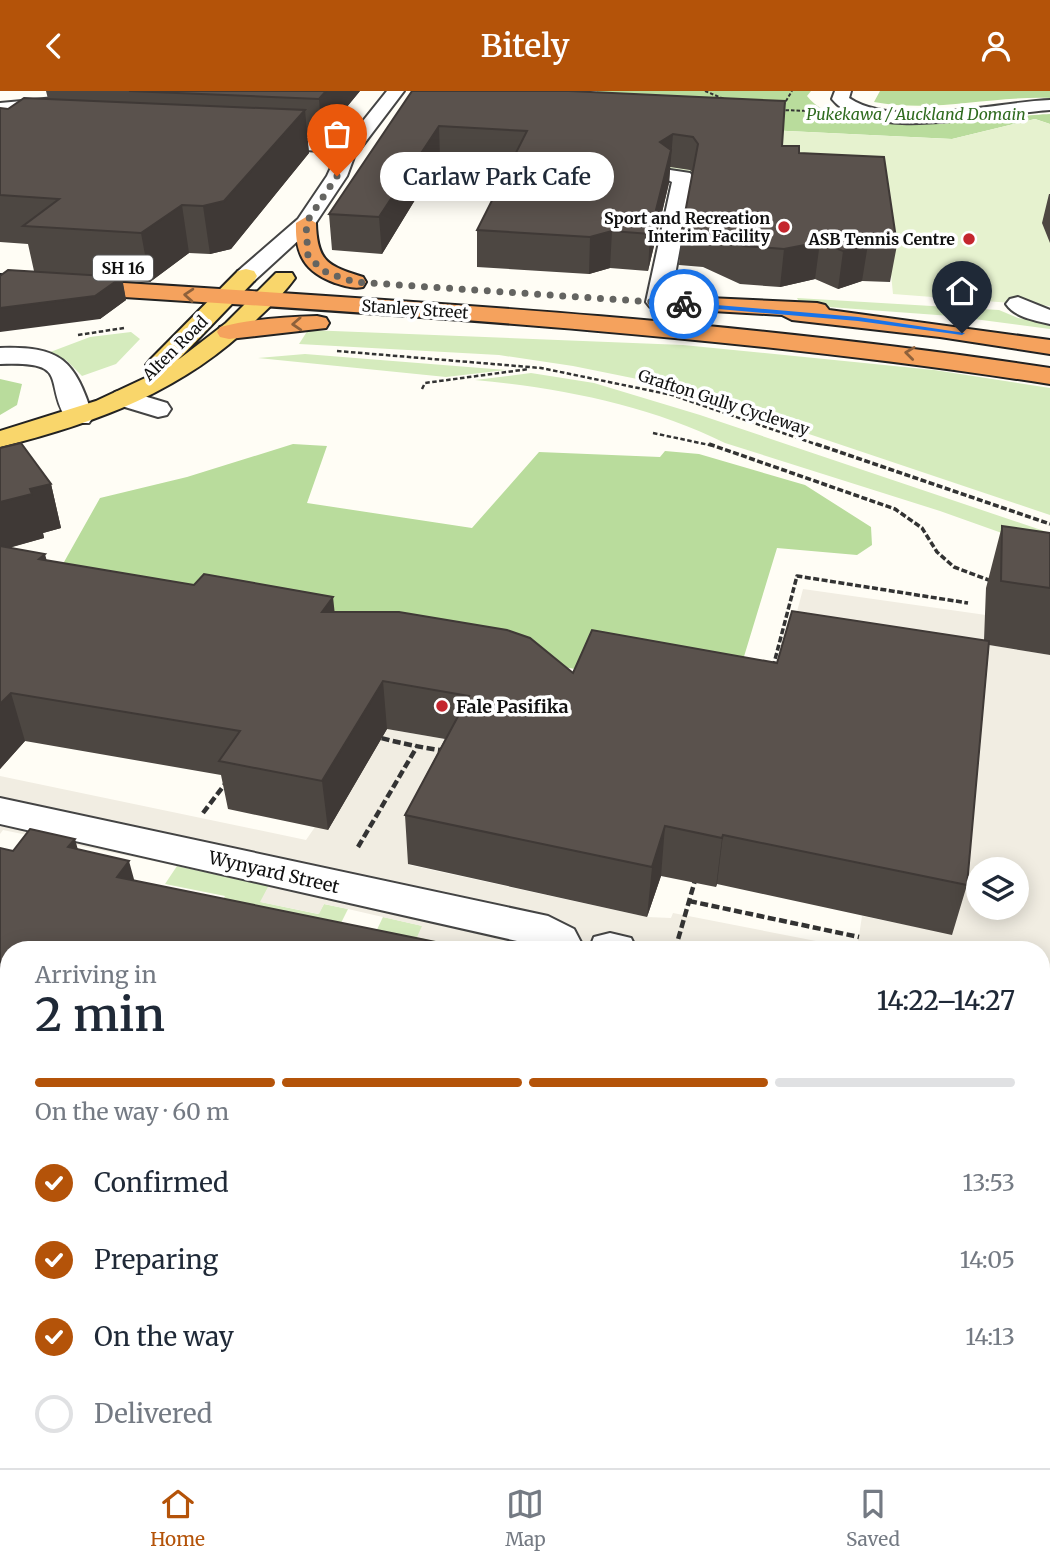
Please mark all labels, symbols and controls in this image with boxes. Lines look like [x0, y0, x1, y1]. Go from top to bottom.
text: Bitely [481, 26, 569, 66]
icon: back [35, 27, 73, 65]
icon: person [977, 27, 1015, 65]
pin [307, 104, 367, 176]
park label: Pukekawa / Auckland Domain [806, 104, 1026, 124]
icon: bag [318, 115, 356, 153]
callout: Carlaw Park Cafe [379, 151, 614, 201]
text: Carlaw Park Cafe [403, 162, 591, 191]
place label: Sport and Recreation Interim Facility [604, 208, 770, 246]
marker: Sport and Recreation Interim Facility [776, 219, 792, 235]
place label: ASB Tennis Centre [808, 229, 955, 249]
marker: ASB Tennis Centre [961, 231, 977, 247]
road number: SH 16 [93, 255, 153, 281]
pin [932, 261, 992, 333]
courier [649, 269, 719, 339]
icon: home [943, 272, 981, 310]
icon: bike [665, 285, 703, 323]
one-way arrow [183, 288, 194, 303]
street label: Stanley Street [361, 295, 470, 323]
street label: Alten Road [138, 311, 212, 385]
one-way arrow [291, 316, 302, 331]
one-way arrow [904, 346, 916, 361]
street label: Grafton Gully Cycleway [636, 365, 813, 439]
place label: Fale Pasifika [456, 695, 569, 718]
marker: Fale Pasifika [434, 698, 450, 714]
street label: Wynyard Street [205, 846, 342, 898]
map controls [966, 857, 1029, 920]
button: layers [966, 857, 1029, 920]
text: Arriving in [35, 960, 157, 989]
text: 14:22–14:27 [877, 984, 1015, 1017]
text: 2 min [35, 986, 165, 1044]
text: On the way · 60 m [35, 1097, 229, 1126]
icon: check [35, 1164, 73, 1202]
text: Confirmed [94, 1166, 229, 1199]
text: 13:53 [963, 1168, 1015, 1197]
icon: check [35, 1241, 73, 1279]
text: Preparing [94, 1243, 218, 1276]
text: 14:05 [960, 1245, 1015, 1274]
icon: check [35, 1318, 73, 1356]
text: On the way [94, 1320, 234, 1353]
text: 14:13 [965, 1322, 1015, 1351]
text: Delivered [94, 1397, 213, 1430]
tab: Home [150, 1485, 205, 1551]
tab: Map [505, 1485, 546, 1551]
tab: Saved [846, 1485, 900, 1551]

